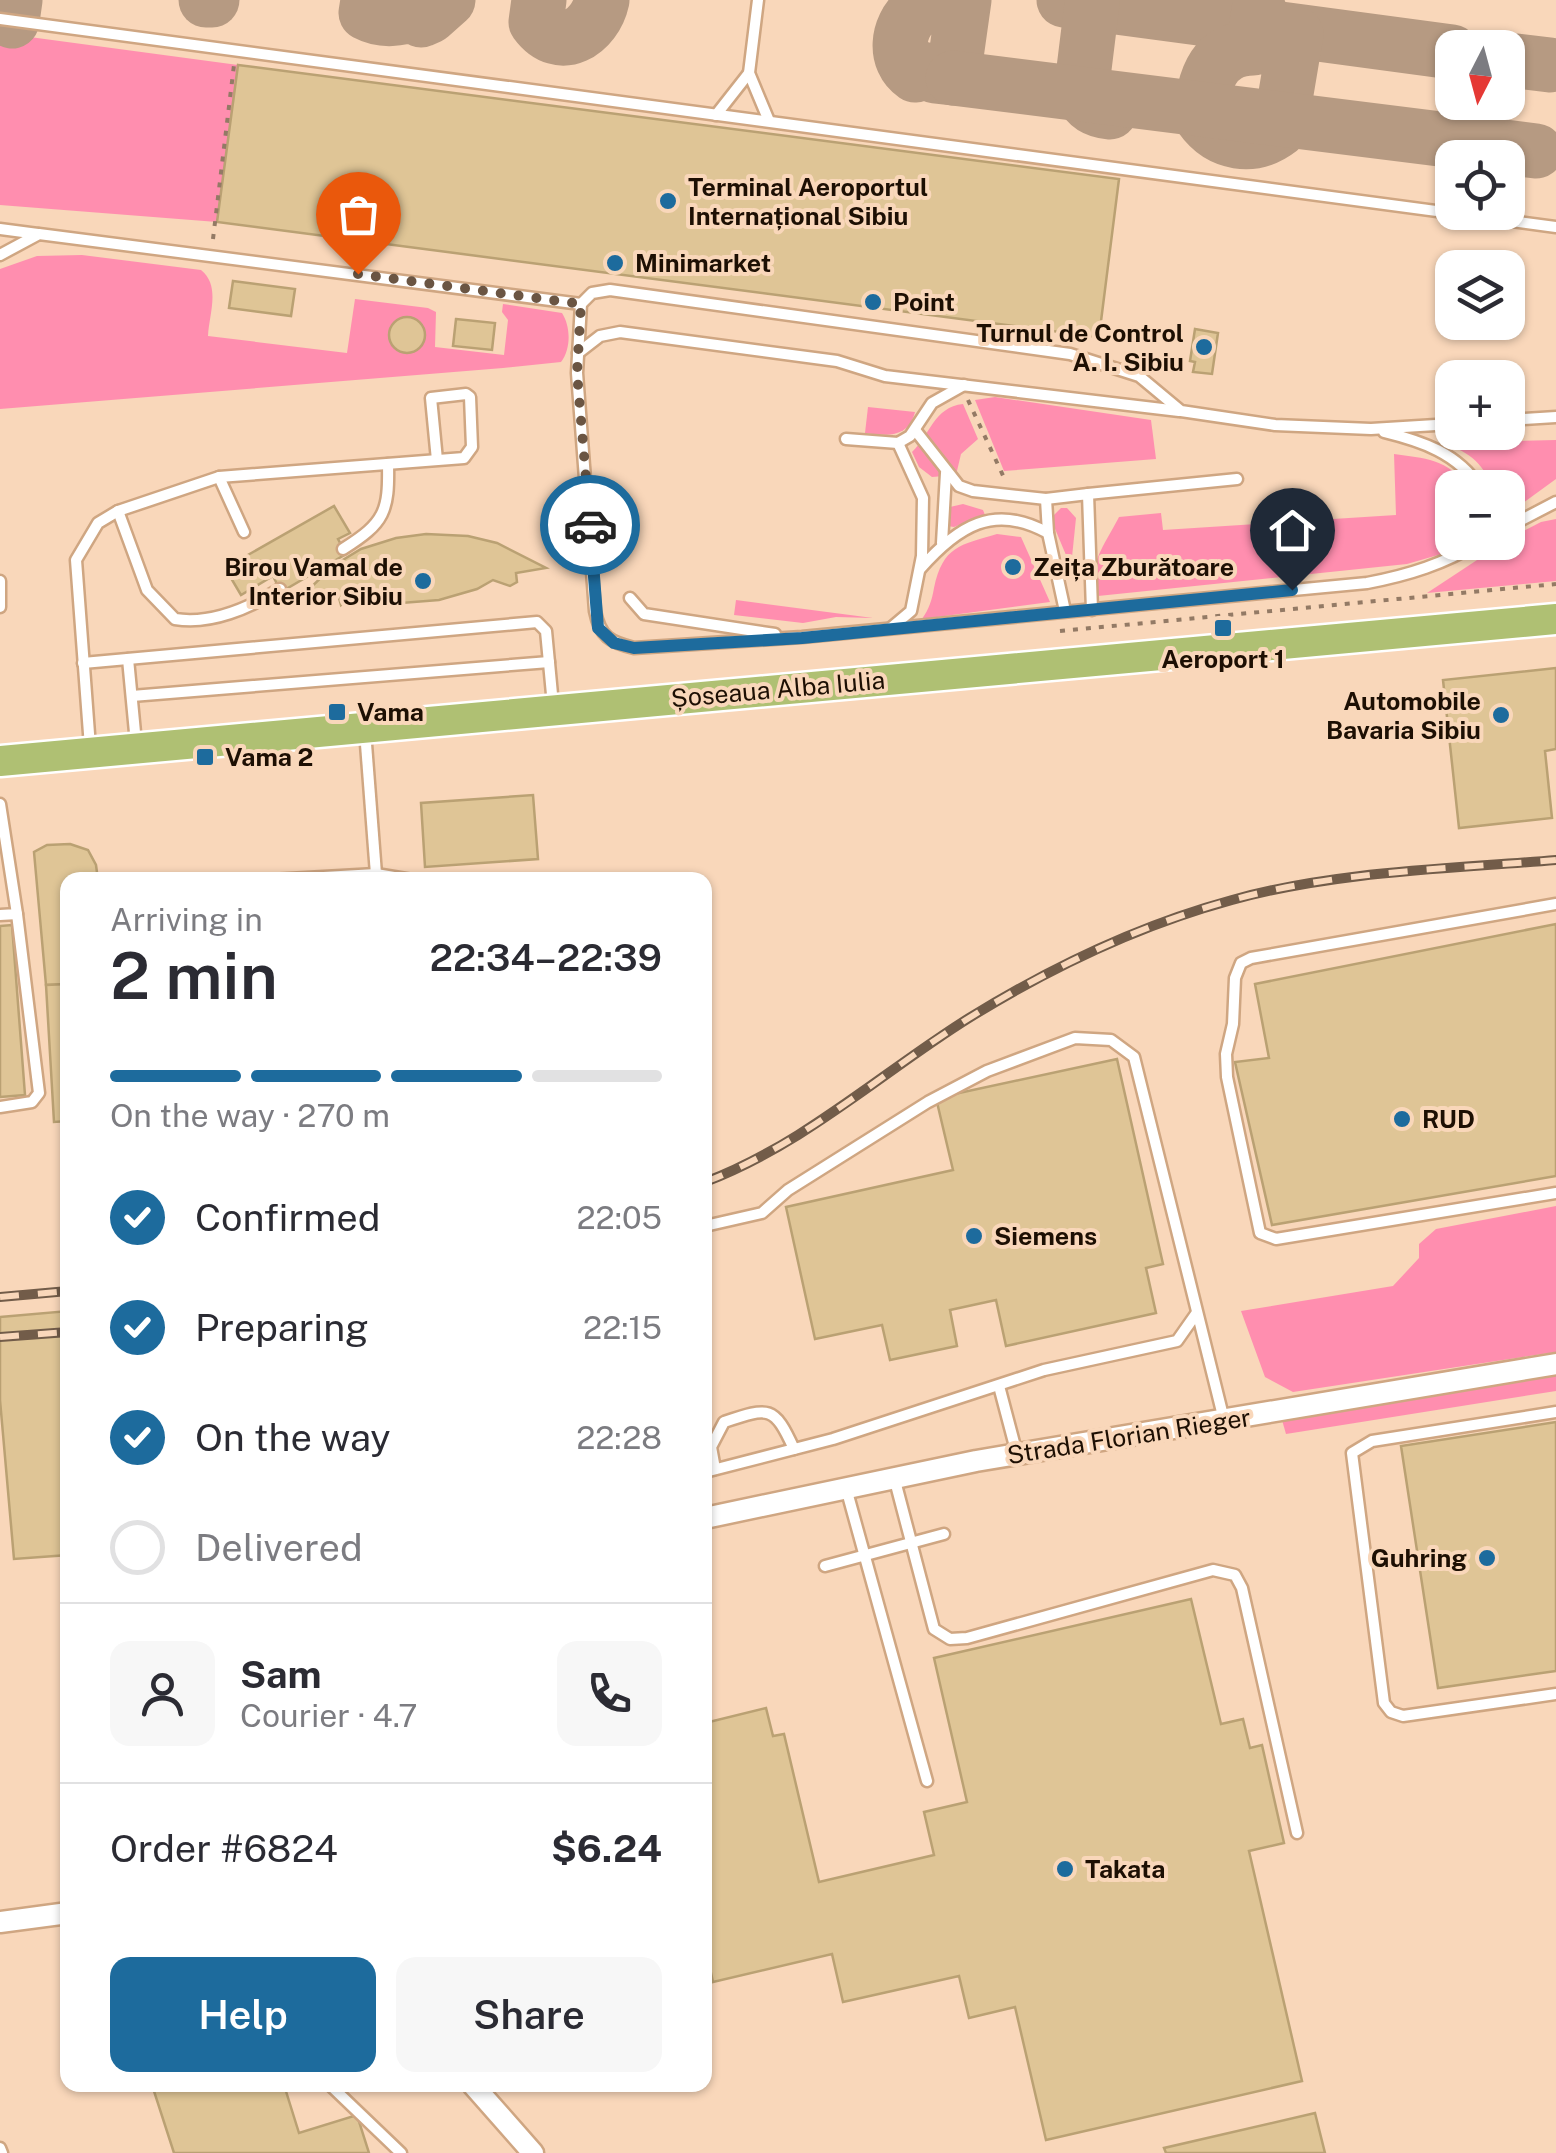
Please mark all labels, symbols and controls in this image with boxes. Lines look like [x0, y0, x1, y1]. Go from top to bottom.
north arrow [1435, 30, 1525, 120]
map controls [1435, 30, 1525, 560]
button: locate [1435, 140, 1525, 230]
pin [316, 172, 401, 275]
place label: Terminal Aeroportul Internațional Sibiu [688, 172, 928, 231]
icon: bag [331, 187, 386, 242]
marker: Terminal Aeroportul Internațional Sibiu [657, 190, 679, 212]
place label: Minimarket [635, 248, 771, 278]
button: layers [1435, 250, 1525, 340]
marker: Minimarket [604, 252, 626, 274]
place label: Point [893, 287, 955, 317]
marker: Point [862, 291, 884, 313]
place label: Turnul de Control A. I. Sibiu [976, 318, 1184, 377]
marker: Turnul de Control A. I. Sibiu [1193, 336, 1215, 358]
button: + [1435, 360, 1525, 450]
button: − [1435, 470, 1525, 560]
courier [540, 475, 640, 575]
pin [1250, 488, 1335, 591]
icon: car [563, 498, 618, 553]
icon: home [1265, 503, 1320, 558]
place label: Birou Vamal de Interior Sibiu [224, 552, 403, 611]
place label: Zeița Zburătoare [1033, 552, 1234, 582]
marker: Zeița Zburătoare [1002, 556, 1024, 578]
marker: Birou Vamal de Interior Sibiu [412, 570, 434, 592]
marker: Aeroport 1 [1212, 617, 1234, 639]
place label: Aeroport 1 [1161, 644, 1285, 674]
street label: Șoseaua Alba Iulia [670, 665, 886, 713]
place label: Automobile Bavaria Sibiu [1326, 686, 1481, 745]
place label: Vama [357, 697, 424, 727]
marker: Vama [326, 701, 348, 723]
marker: Automobile Bavaria Sibiu [1490, 704, 1512, 726]
place label: Vama 2 [225, 742, 313, 772]
marker: Vama 2 [194, 746, 216, 768]
text: Arriving in [110, 901, 263, 938]
text: 22:34–22:39 [429, 935, 662, 980]
text: 2 min [110, 937, 278, 1014]
text: On the way · 270 m [110, 1097, 390, 1134]
place label: RUD [1422, 1104, 1475, 1134]
marker: RUD [1391, 1108, 1413, 1130]
icon: check [110, 1190, 165, 1245]
text: Confirmed [195, 1195, 380, 1240]
text: 22:05 [577, 1199, 662, 1236]
place label: Siemens [994, 1221, 1097, 1251]
marker: Siemens [963, 1225, 985, 1247]
icon: check [110, 1300, 165, 1355]
text: Preparing [195, 1305, 369, 1350]
text: 22:15 [583, 1309, 662, 1346]
street label: Strada Florian Rieger [1005, 1402, 1253, 1470]
icon: check [110, 1410, 165, 1465]
text: On the way [195, 1415, 391, 1460]
text: 22:28 [576, 1419, 662, 1456]
text: Delivered [195, 1525, 363, 1570]
place label: Guhring [1371, 1543, 1467, 1573]
marker: Guhring [1476, 1547, 1498, 1569]
button: person [110, 1641, 215, 1746]
button: phone [557, 1641, 662, 1746]
text: Sam [240, 1652, 322, 1697]
text: Courier · 4.7 [240, 1697, 417, 1734]
text: Order #6824 [110, 1826, 338, 1871]
text: $6.24 [551, 1826, 662, 1871]
place label: Takata [1085, 1854, 1165, 1884]
marker: Takata [1054, 1858, 1076, 1880]
button: Help [110, 1957, 376, 2072]
button: Share [396, 1957, 662, 2072]

